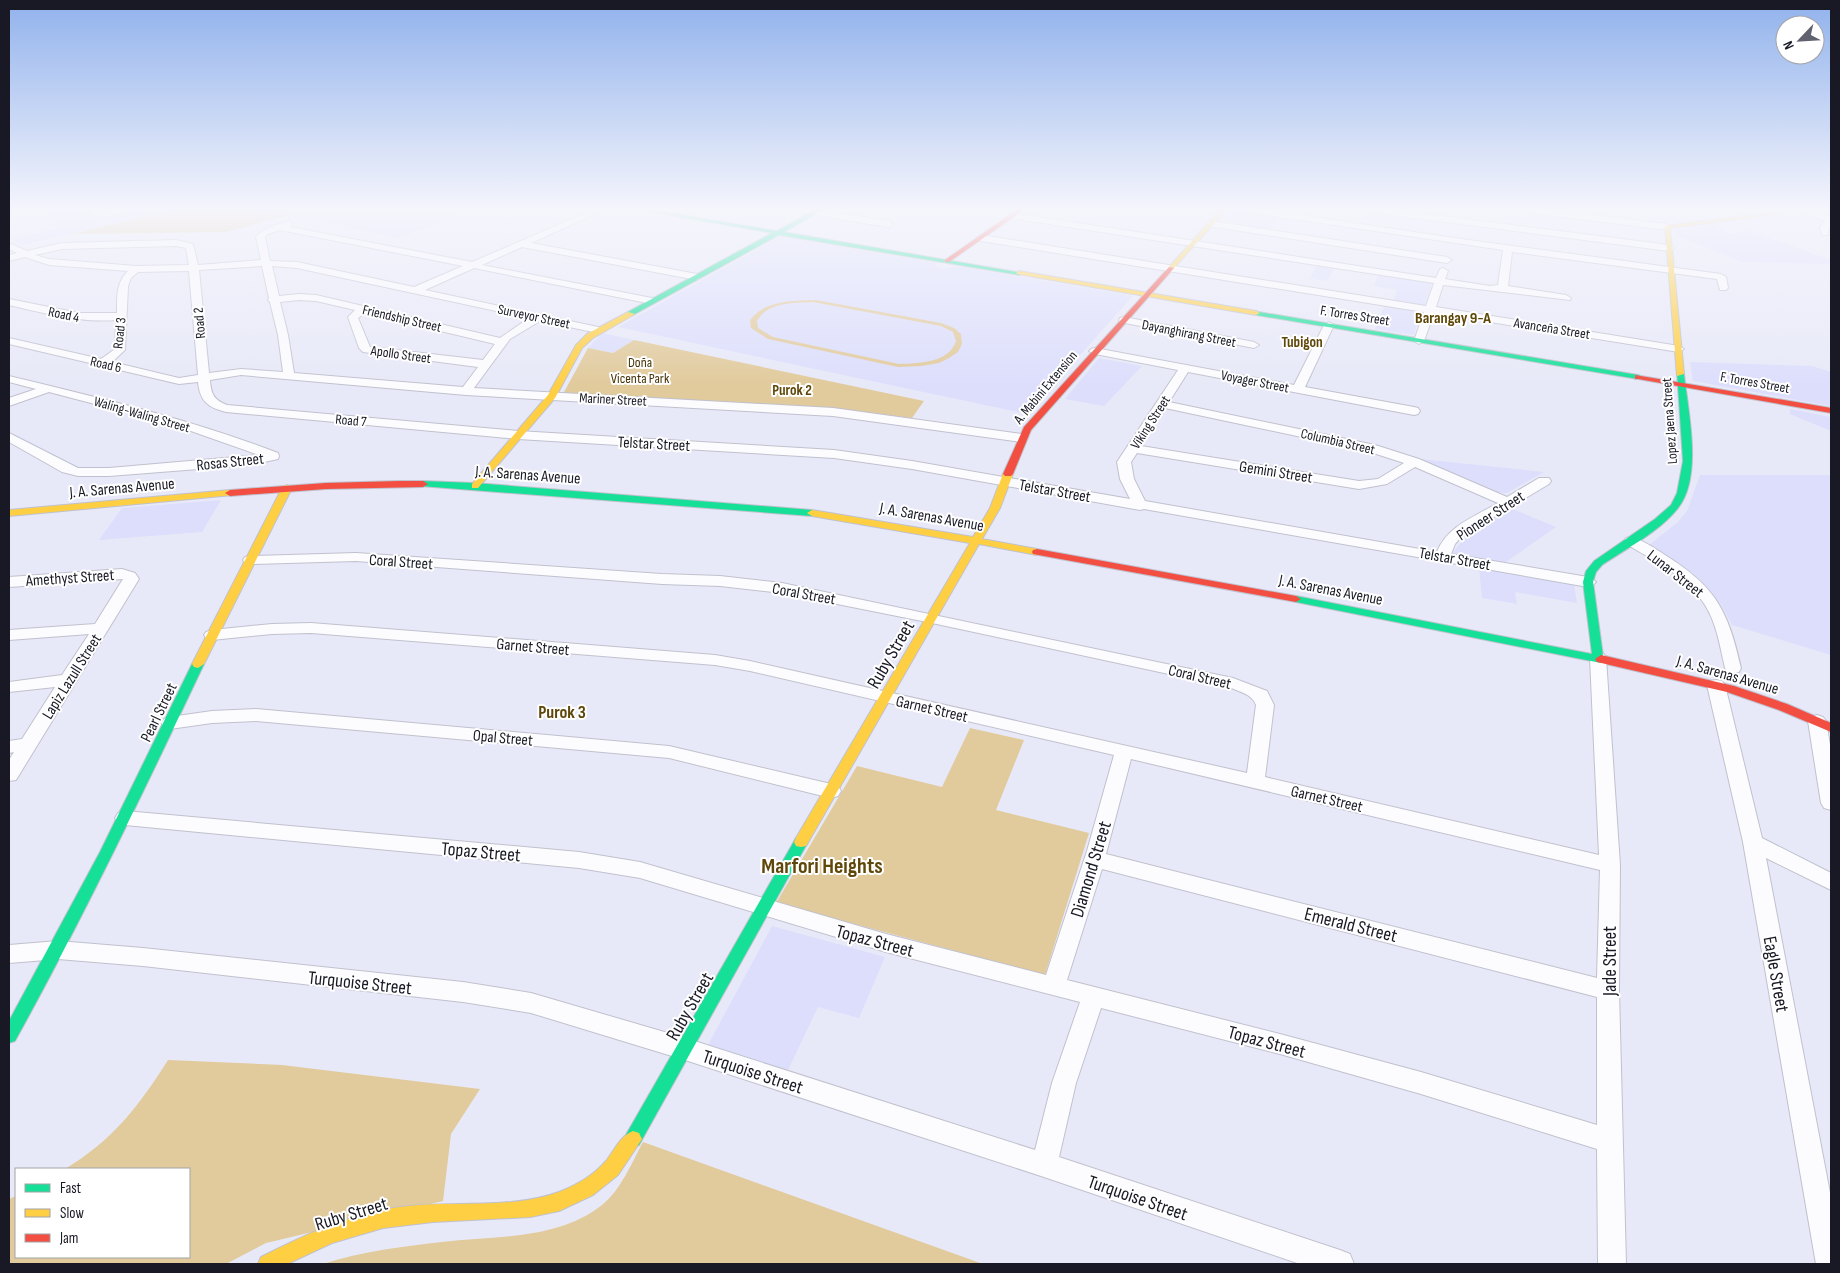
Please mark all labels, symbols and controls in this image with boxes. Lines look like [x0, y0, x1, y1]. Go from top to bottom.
north arrow [1775, 15, 1825, 65]
text: N [1779, 38, 1798, 52]
street label: Friendship Street [361, 301, 443, 336]
street label: Surveyor Street [496, 301, 572, 332]
street label: F. Torres Street [1319, 302, 1391, 329]
street label: Road 4 [47, 303, 81, 326]
street label: Road 2 [190, 306, 209, 339]
district label: Barangay 9-A [1415, 309, 1491, 328]
street label: Avanceña Street [1512, 314, 1591, 343]
street label: Road 3 [109, 316, 130, 350]
street label: Dayanghirang Street [1140, 316, 1237, 351]
district label: Tubigon [1281, 333, 1323, 352]
street label: Apollo Street [369, 342, 432, 367]
street label: A. Mabini Extension [1009, 347, 1081, 428]
street label: Road 6 [89, 353, 123, 376]
park label: Doña Vicenta Park [611, 354, 670, 387]
street label: Voyager Street [1219, 367, 1290, 396]
street label: F. Torres Street [1719, 368, 1791, 397]
street label: Lopez Jaena Street [1658, 377, 1681, 465]
district label: Purok 2 [772, 381, 812, 400]
street label: Mariner Street [579, 389, 647, 410]
street label: Viking Street [1127, 392, 1174, 452]
street label: Waling-Waling Street [92, 393, 192, 436]
street label: Road 7 [335, 411, 368, 430]
street label: Columbia Street [1299, 425, 1377, 458]
street label: Telstar Street [617, 433, 691, 456]
street label: Rosas Street [195, 449, 265, 475]
street label: Gemini Street [1238, 457, 1314, 488]
street label: J. A. Sarenas Avenue [474, 462, 581, 489]
street label: J. A. Sarenas Avenue [68, 474, 175, 503]
street label: Telstar Street [1017, 476, 1092, 507]
street label: Pioneer Street [1453, 487, 1528, 545]
street label: J. A. Sarenas Avenue [877, 499, 985, 536]
street label: Telstar Street [1417, 544, 1492, 575]
street label: Lunar Street [1643, 546, 1707, 602]
street label: Coral Street [368, 551, 434, 574]
street label: Amethyst Street [24, 566, 115, 591]
street label: J. A. Sarenas Avenue [1276, 571, 1384, 610]
street label: Coral Street [771, 580, 837, 609]
street label: Ruby Street [863, 616, 920, 693]
street label: Lapiz Lazull Street [39, 631, 106, 723]
street label: Garnet Street [496, 635, 570, 660]
street label: J. A. Sarenas Avenue [1673, 652, 1781, 699]
street label: Coral Street [1166, 661, 1233, 694]
street label: Pearl Street [137, 680, 182, 745]
street label: Garnet Street [894, 692, 970, 727]
district label: Purok 3 [538, 702, 586, 723]
street label: Opal Street [472, 726, 534, 751]
street label: Garnet Street [1289, 782, 1365, 817]
street label: Diamond Street [1066, 818, 1117, 920]
street label: Topaz Street [440, 838, 522, 867]
district label: Marfori Heights [761, 853, 883, 880]
street label: Emerald Street [1302, 903, 1400, 948]
street label: Topaz Street [833, 920, 916, 963]
street label: Jade Street [1599, 926, 1622, 997]
street label: Eagle Street [1758, 934, 1794, 1014]
street label: Turquoise Street [307, 967, 413, 1000]
street label: Ruby Street [662, 968, 719, 1045]
street label: Topaz Street [1225, 1021, 1308, 1064]
street label: Turquoise Street [699, 1045, 806, 1100]
legend [15, 1168, 190, 1258]
street label: Turquoise Street [1084, 1171, 1191, 1226]
text: Fast [60, 1179, 82, 1198]
street label: Ruby Street [312, 1192, 391, 1236]
text: Slow [60, 1204, 84, 1223]
text: Jam [59, 1229, 78, 1248]

